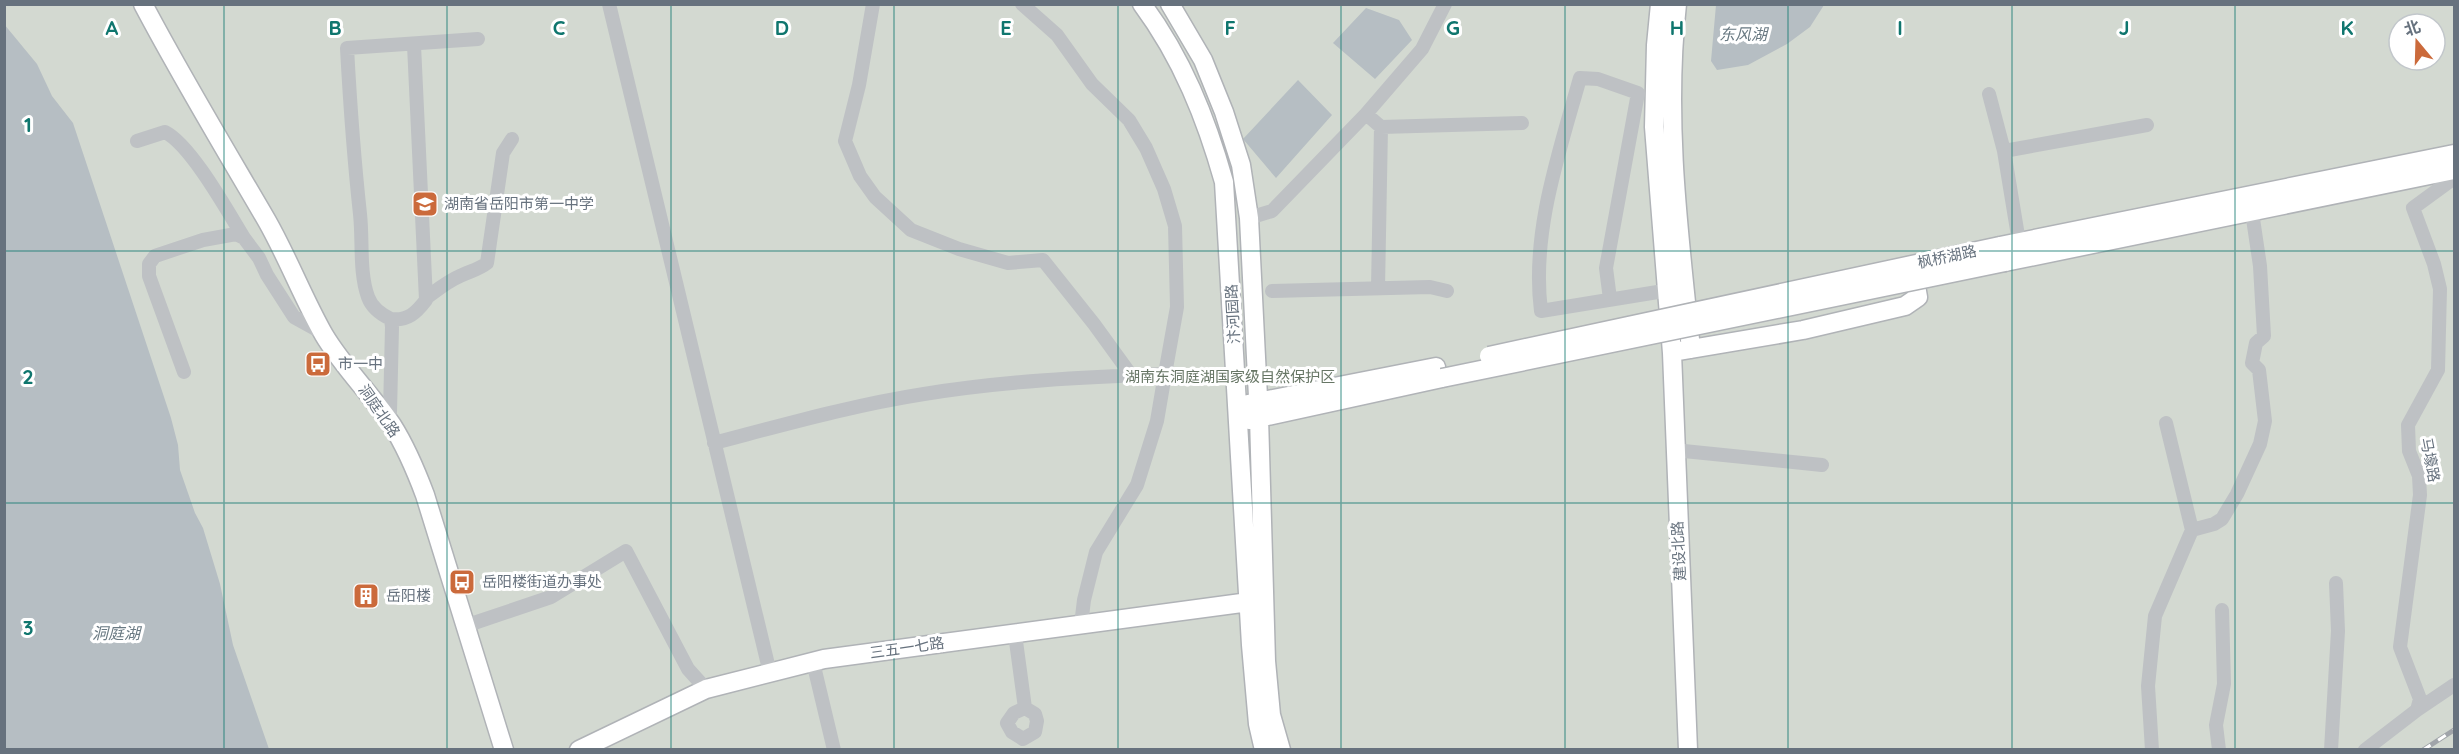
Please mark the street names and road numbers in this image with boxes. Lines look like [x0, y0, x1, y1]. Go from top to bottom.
street label: 枫桥湖路 [1916, 241, 1978, 272]
street label: 汴河园路 [1221, 284, 1244, 344]
street label: 洞庭北路 [354, 381, 404, 441]
street label: 马壕路 [2417, 436, 2444, 484]
street label: 建设北路 [1667, 521, 1690, 581]
street label: 三五一七路 [868, 633, 945, 662]

